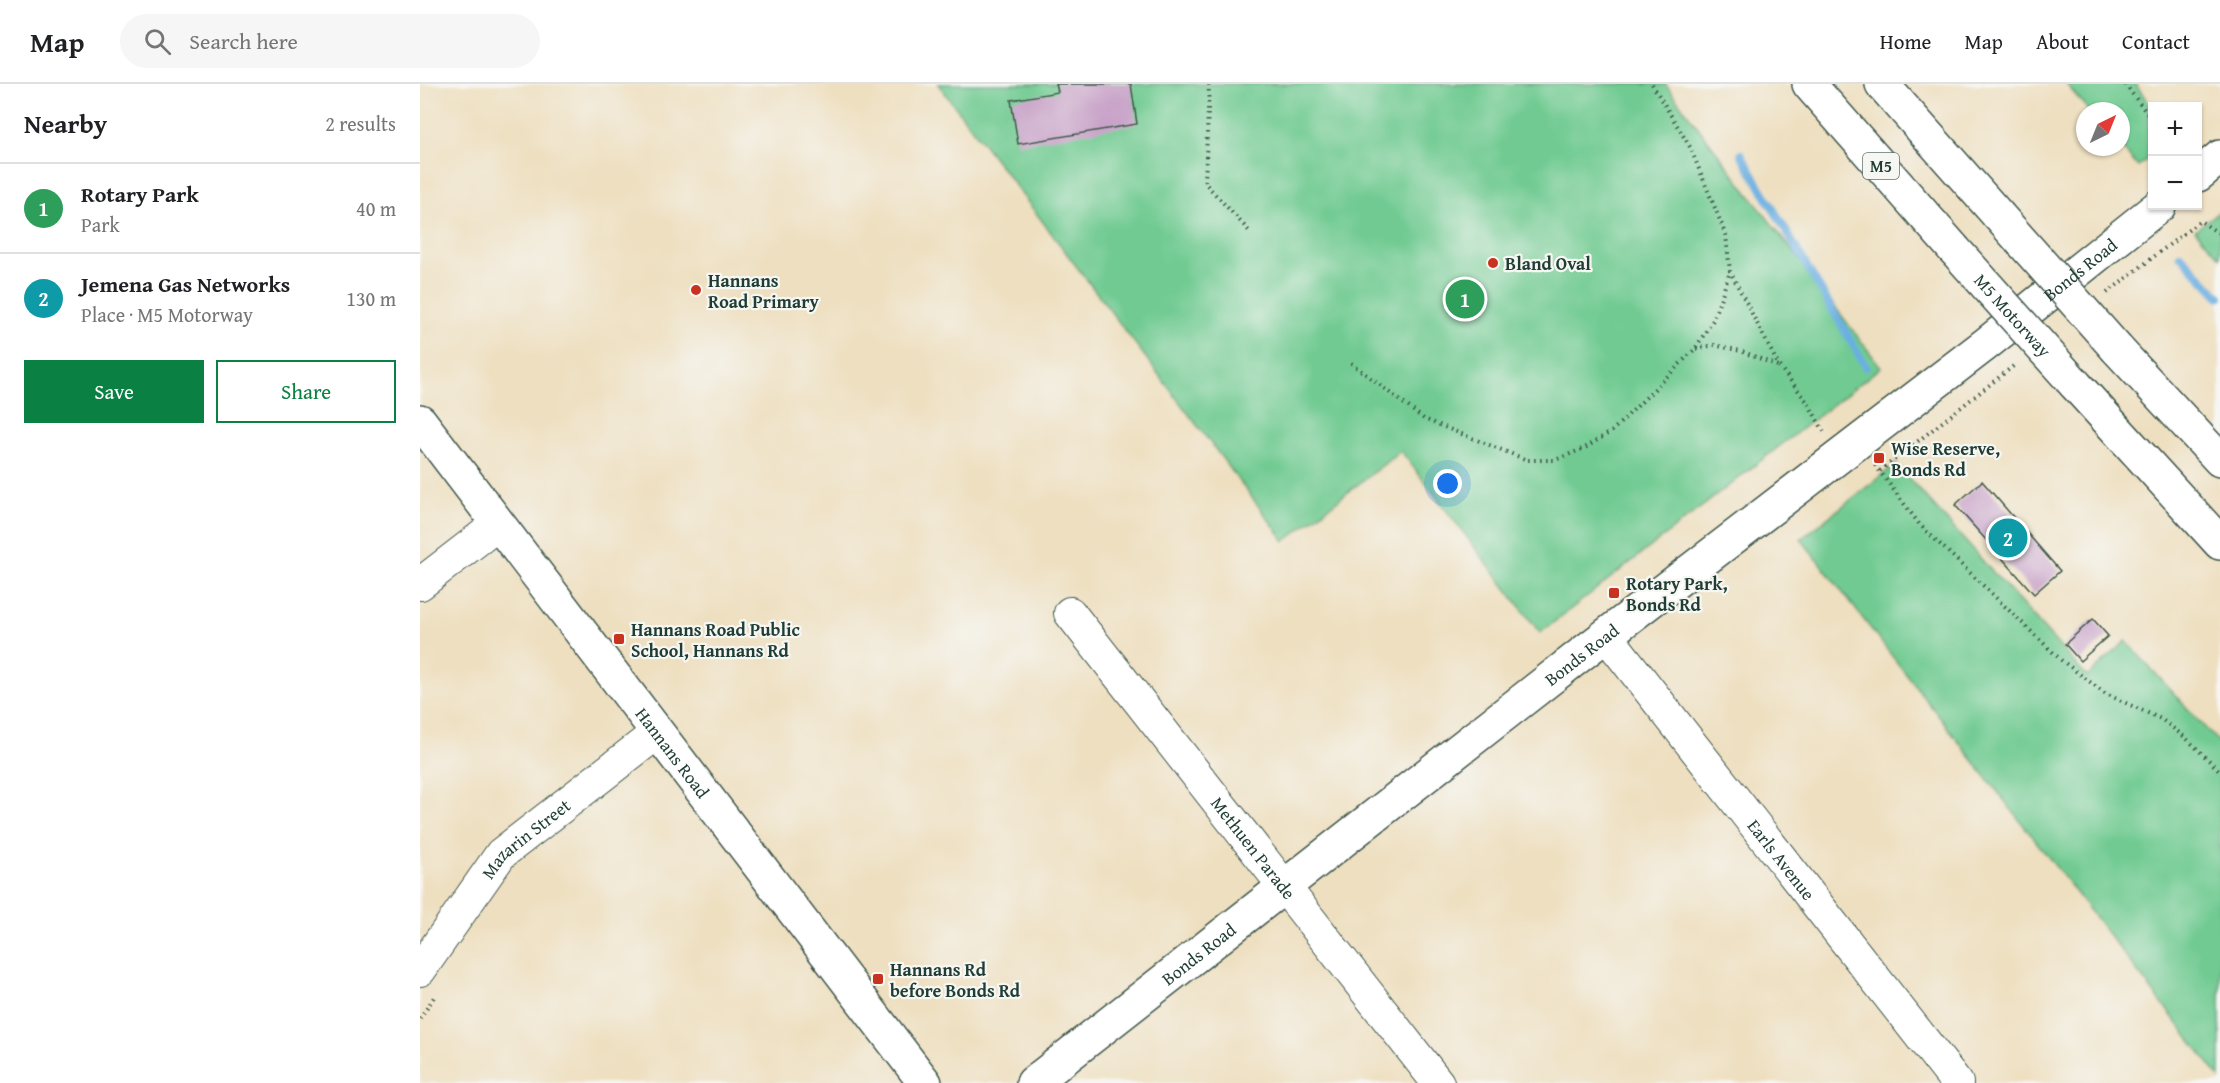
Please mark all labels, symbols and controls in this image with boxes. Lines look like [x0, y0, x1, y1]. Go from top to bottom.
search box [120, 14, 540, 68]
text: Map [30, 21, 84, 62]
icon: search [141, 25, 174, 58]
text: Search here [189, 25, 298, 57]
text: Home [1880, 26, 1931, 57]
text: Map [1964, 26, 2003, 57]
text: About [2036, 26, 2089, 57]
text: Contact [2122, 26, 2190, 57]
north arrow [2076, 102, 2130, 156]
map controls [2148, 102, 2202, 210]
button: + [2148, 102, 2202, 156]
text: Nearby [24, 104, 107, 143]
text: 2 results [325, 109, 396, 138]
road number: M5 [1863, 153, 1899, 179]
button: − [2148, 156, 2202, 210]
text: Rotary Park [81, 178, 199, 210]
text: 1 [38, 194, 49, 223]
text: 40 m [356, 194, 396, 223]
text: Park [81, 210, 120, 239]
street label: Bonds Road [2037, 231, 2123, 307]
place label: Bland Oval [1505, 250, 1591, 277]
marker: Bland Oval [1486, 256, 1500, 270]
place label: Hannans Road Primary [708, 267, 819, 315]
street label: M5 Motorway [1968, 267, 2058, 363]
text: Jemena Gas Networks [81, 268, 290, 300]
pin: 1 [1446, 276, 1484, 322]
marker: Hannans Road Primary [689, 283, 703, 297]
text: 2 [38, 284, 49, 313]
text: 130 m [346, 284, 396, 313]
text: Place · M5 Motorway [81, 300, 253, 329]
button: Save [24, 360, 204, 423]
button: Share [216, 360, 396, 423]
place label: Wise Reserve, Bonds Rd [1891, 435, 2000, 483]
marker: Wise Reserve, Bonds Rd [1872, 451, 1886, 465]
your location [1433, 469, 1462, 498]
pin: 2 [1988, 516, 2028, 560]
place label: Rotary Park, Bonds Rd [1626, 570, 1728, 618]
marker: Rotary Park, Bonds Rd [1607, 586, 1621, 600]
place label: Hannans Road Public School, Hannans Rd [631, 616, 800, 664]
street label: Bonds Road [1538, 616, 1625, 692]
marker: Hannans Road Public School, Hannans Rd [612, 632, 626, 646]
street label: Hannans Road [629, 701, 717, 804]
street label: Methuen Parade [1205, 790, 1303, 905]
street label: Mazarin Street [474, 791, 576, 884]
street label: Earls Avenue [1741, 813, 1822, 906]
street label: Bonds Road [1155, 916, 1242, 991]
place label: Hannans Rd before Bonds Rd [890, 956, 1021, 1004]
marker: Hannans Rd before Bonds Rd [871, 972, 885, 986]

